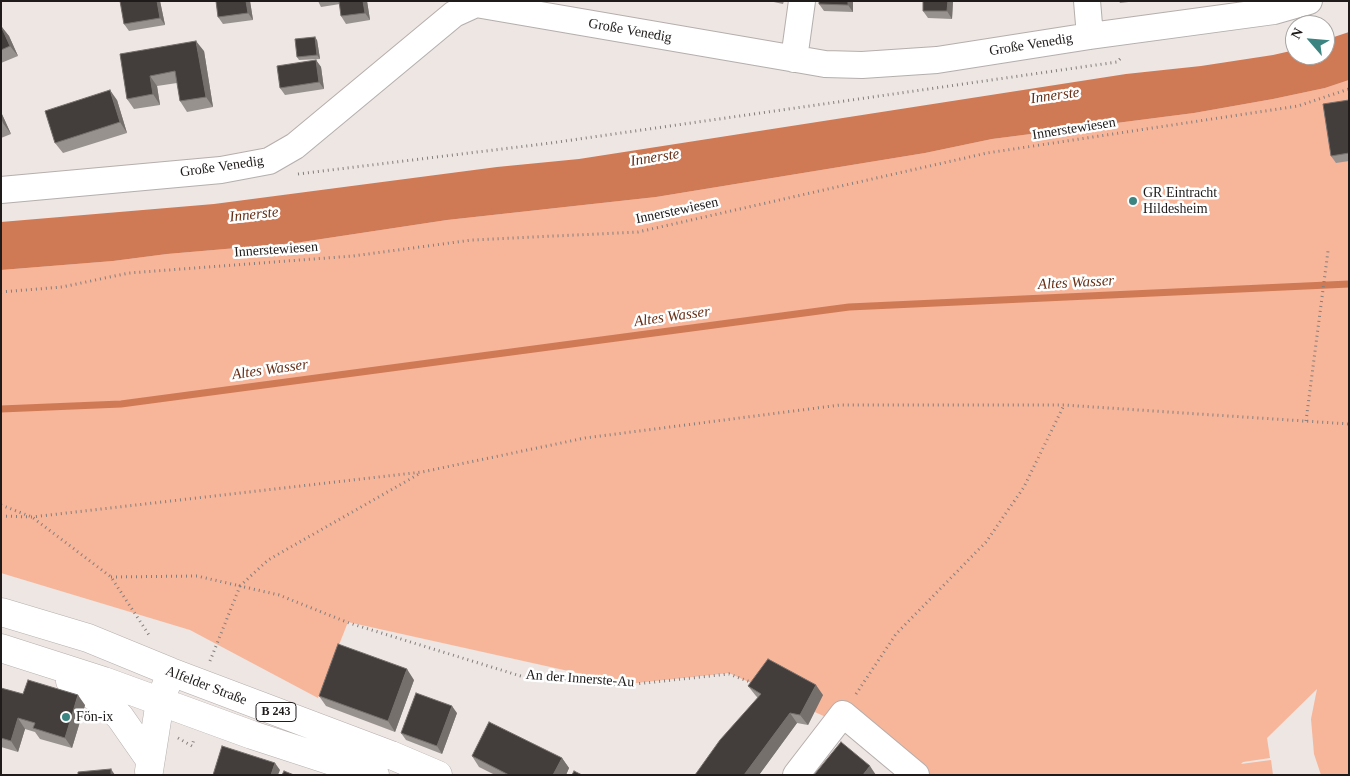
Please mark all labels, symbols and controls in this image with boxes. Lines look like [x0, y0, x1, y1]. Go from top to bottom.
street label: Große Venedig [587, 15, 673, 47]
north arrow [1285, 15, 1335, 65]
text: N [1288, 26, 1306, 41]
street label: Große Venedig [988, 30, 1074, 60]
water label: Innerste [1029, 84, 1081, 108]
street label: Innerstewiesen [1031, 114, 1117, 144]
water label: Innerste [629, 145, 681, 171]
street label: Große Venedig [179, 153, 265, 181]
place label: GR Eintracht Hildesheim [1143, 185, 1217, 218]
street label: Innerstewiesen [634, 194, 720, 228]
marker: GR Eintracht Hildesheim [1127, 195, 1139, 207]
water label: Innerste [229, 203, 279, 227]
street label: Innerstewiesen [234, 239, 318, 261]
water label: Altes Wasser [1037, 272, 1115, 294]
water label: Altes Wasser [633, 303, 711, 331]
water label: Altes Wasser [231, 356, 309, 384]
street label: Alfelder Straße [163, 663, 249, 709]
street label: An der Innerste-Au [525, 667, 635, 691]
road number: B 243 [256, 702, 296, 722]
place label: Fön-ix [76, 709, 113, 725]
marker: Fön-ix [60, 711, 72, 723]

